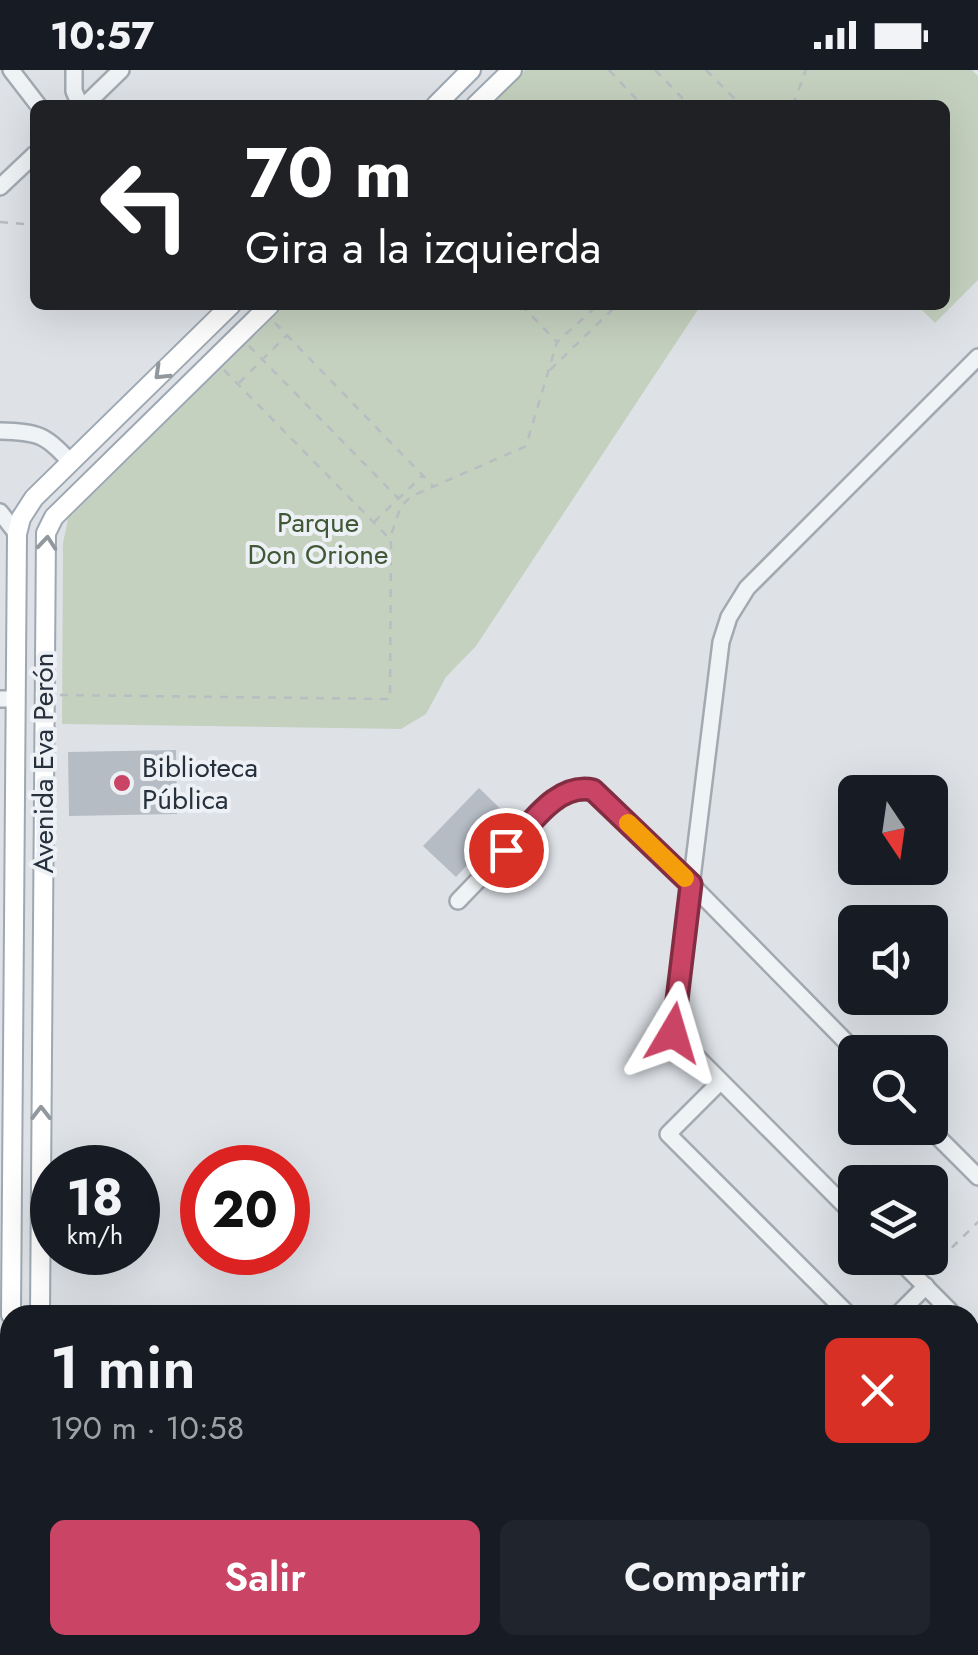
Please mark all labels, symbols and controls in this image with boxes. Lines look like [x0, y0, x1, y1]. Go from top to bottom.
text: 10:57 [50, 8, 154, 63]
text: 70 m [245, 122, 412, 223]
icon: left [80, 140, 210, 270]
text: Gira a la izquierda [245, 215, 601, 280]
one-way arrow [155, 361, 173, 379]
park label: Parque Don Orione [248, 502, 388, 575]
one-way arrow [35, 534, 57, 550]
street label: Avenida Eva Perón [23, 653, 64, 873]
place label: Biblioteca Pública [142, 747, 258, 820]
marker: Biblioteca Pública [111, 772, 133, 794]
north arrow [838, 775, 948, 885]
map controls [838, 775, 948, 1275]
pin [464, 808, 549, 893]
icon: arrive [479, 823, 534, 878]
button: sound [838, 905, 948, 1015]
position arrow [621, 981, 725, 1085]
button: search [838, 1035, 948, 1145]
one-way arrow [30, 1104, 52, 1120]
speed limit sign: 20 [180, 1145, 310, 1275]
text: 18 [67, 1161, 123, 1234]
button: layers [838, 1165, 948, 1275]
text: km/h [67, 1217, 123, 1253]
text: 1 min [50, 1324, 196, 1411]
button: close [825, 1338, 930, 1443]
text: 190 m · 10:58 [50, 1405, 244, 1451]
button: Salir [50, 1520, 480, 1635]
button: Compartir [500, 1520, 930, 1635]

